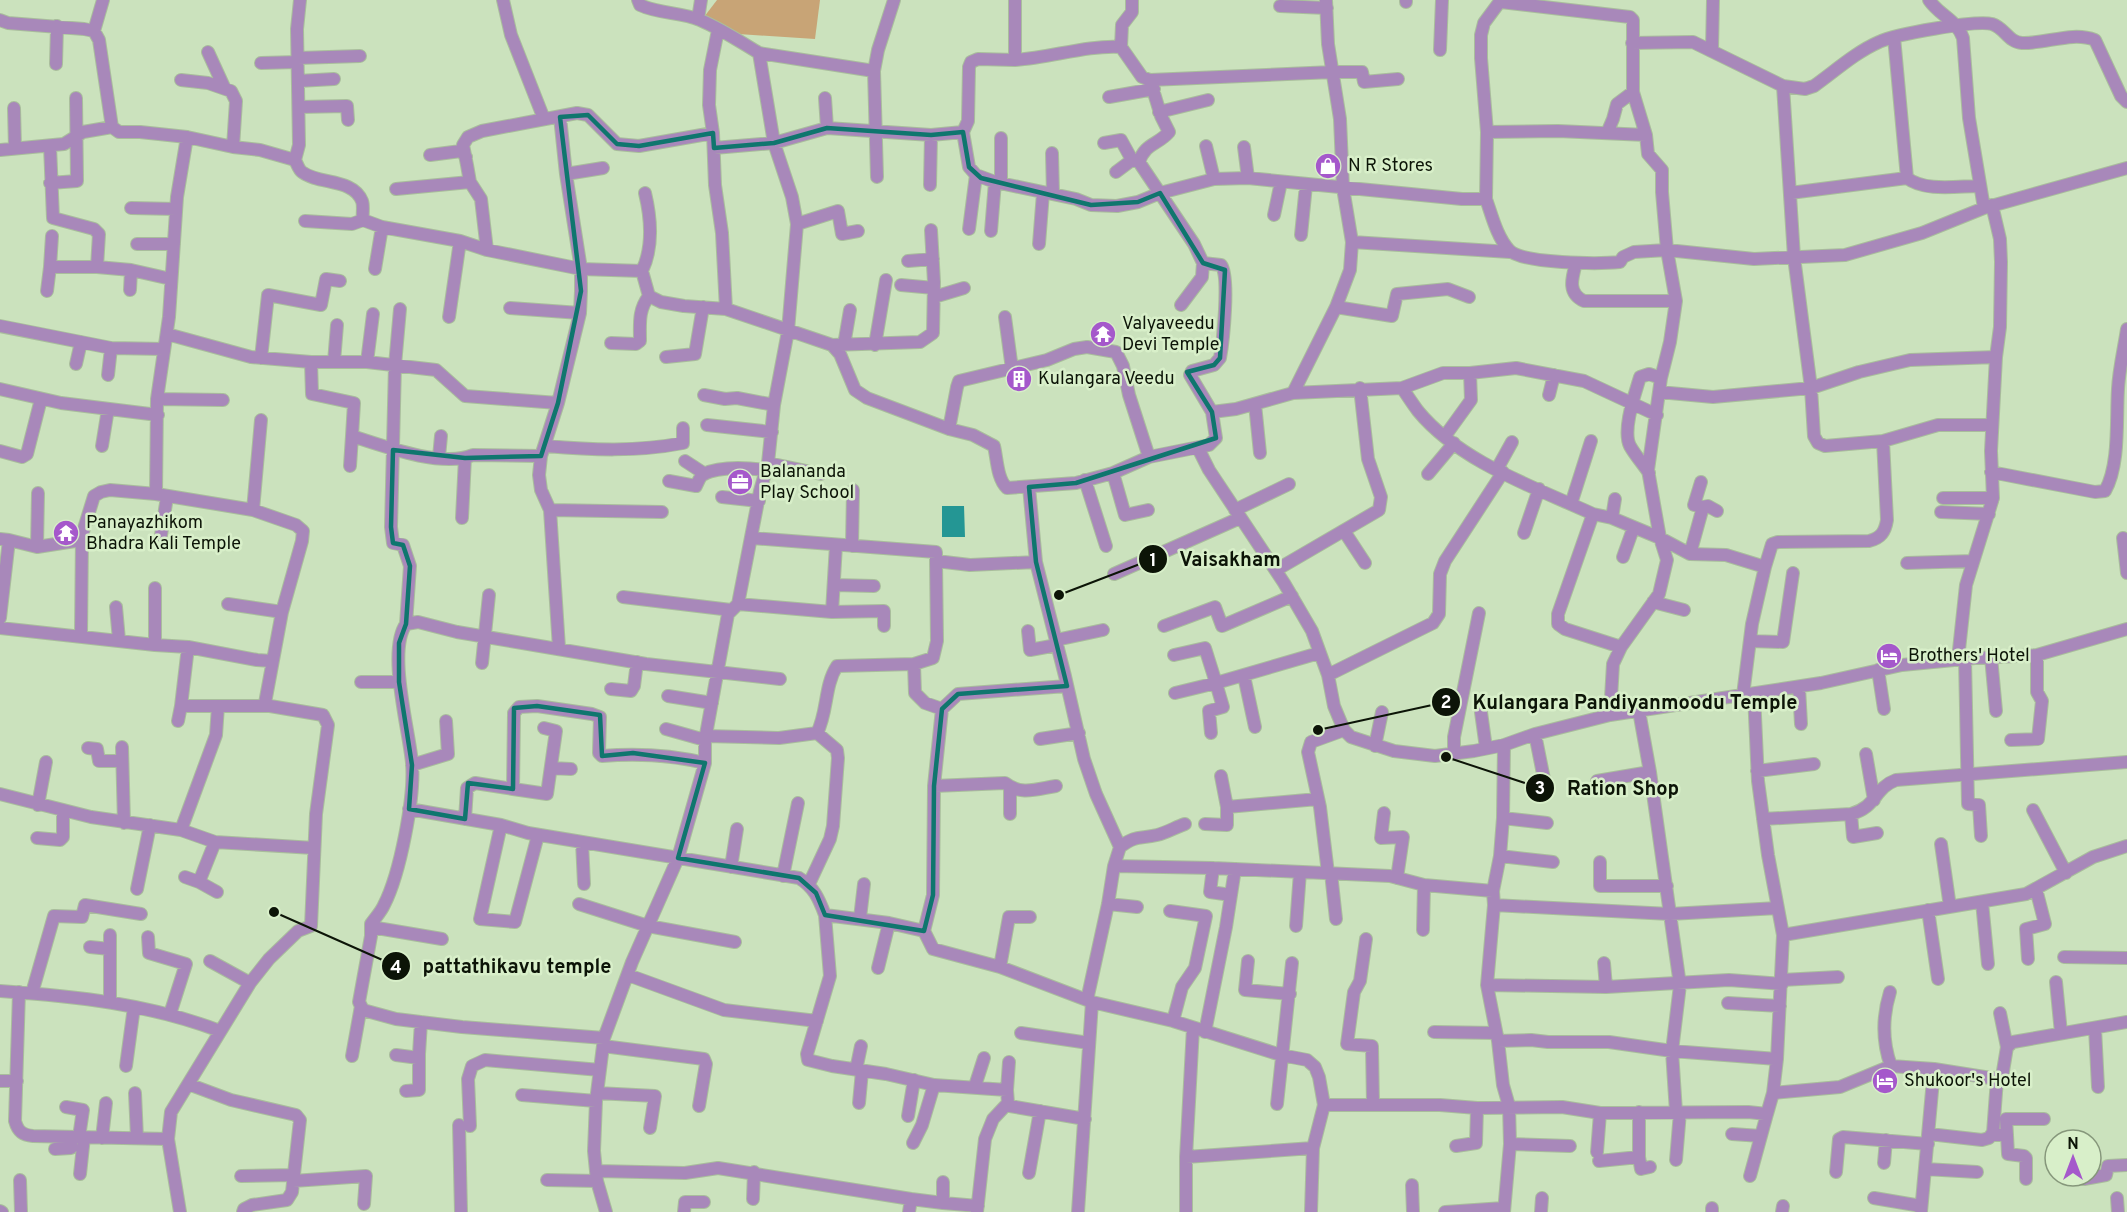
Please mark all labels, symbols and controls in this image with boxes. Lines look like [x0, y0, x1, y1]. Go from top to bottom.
shop icon: N R Stores [1313, 151, 1343, 181]
place label: N R Stores [1348, 155, 1433, 178]
place label: Valyaveedu Devi Temple [1122, 313, 1220, 357]
temple icon: Valyaveedu Devi Temple [1088, 319, 1118, 349]
building icon: Kulangara Veedu [1004, 364, 1034, 394]
place label: Kulangara Veedu [1038, 368, 1175, 391]
place label: Balananda Play School [760, 461, 854, 505]
office icon: Balananda Play School [725, 467, 755, 497]
place label: Panayazhikom Bhadra Kali Temple [86, 512, 241, 556]
temple icon: Panayazhikom Bhadra Kali Temple [51, 518, 81, 548]
callout: Vaisakham [1138, 540, 1293, 578]
text: Vaisakham [1179, 548, 1281, 574]
text: 1 [1149, 550, 1157, 573]
hotel icon: Brothers' Hotel [1874, 641, 1904, 671]
place label: Brothers' Hotel [1908, 645, 2030, 668]
callout: Kulangara Pandiyanmoodu Temple [1431, 683, 1810, 721]
text: Kulangara Pandiyanmoodu Temple [1472, 691, 1798, 717]
text: 2 [1440, 692, 1452, 715]
callout: Ration Shop [1525, 769, 1691, 807]
text: Ration Shop [1567, 777, 1679, 803]
text: 3 [1535, 778, 1545, 801]
callout: pattathikavu temple [381, 947, 624, 985]
text: pattathikavu temple [422, 955, 612, 981]
text: 4 [390, 957, 402, 980]
hotel icon: Shukoor's Hotel [1870, 1066, 1900, 1096]
place label: Shukoor's Hotel [1904, 1070, 2031, 1093]
north arrow [2043, 1128, 2103, 1188]
text: N [2067, 1135, 2079, 1155]

